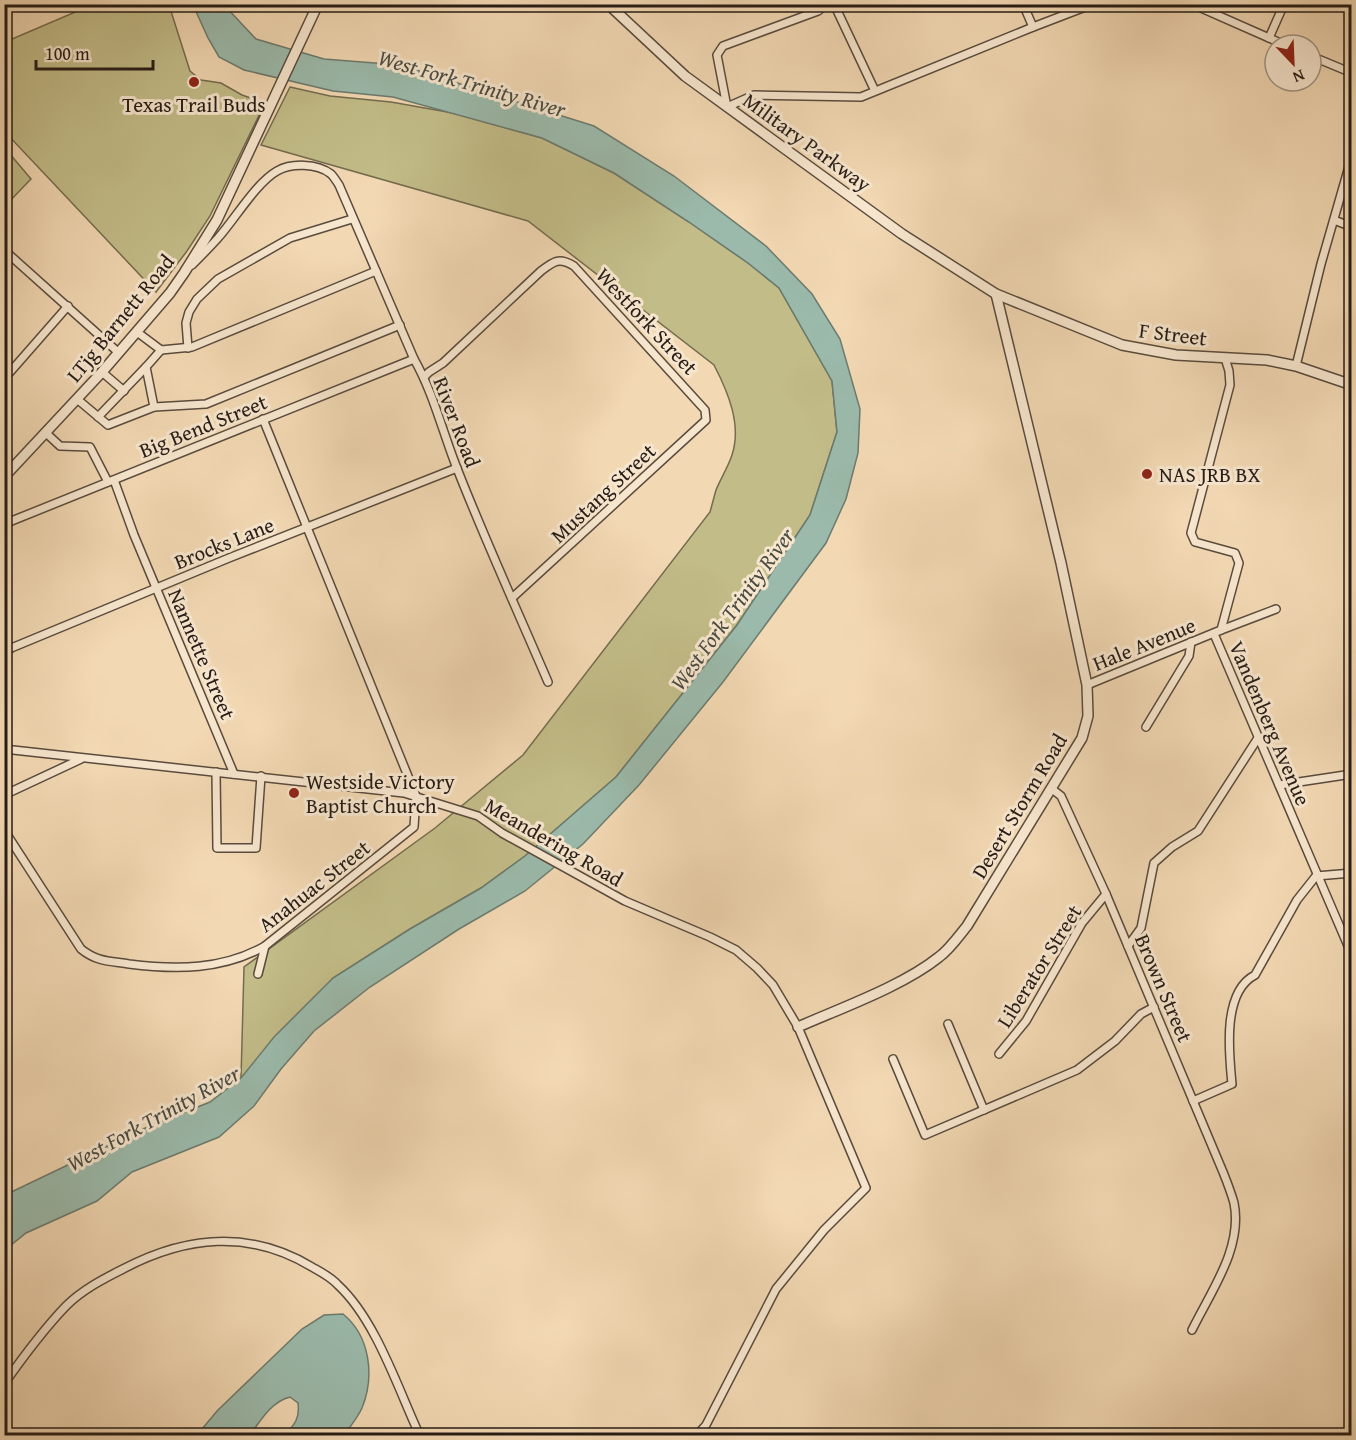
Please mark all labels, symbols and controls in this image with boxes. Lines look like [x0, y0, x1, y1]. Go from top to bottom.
scale bar [36, 33, 153, 71]
north arrow [1263, 33, 1323, 93]
text: 100 m [45, 40, 90, 67]
water label: West Fork Trinity River [374, 41, 570, 125]
text: N [1289, 64, 1308, 90]
marker: Texas Trail Buds [187, 75, 201, 89]
street label: Military Parkway [737, 85, 878, 199]
place label: Texas Trail Buds [122, 89, 266, 120]
street label: LTjg Barnett Road [59, 247, 182, 389]
street label: Westfork Street [589, 260, 706, 382]
street label: F Street [1137, 314, 1209, 354]
street label: River Road [426, 372, 489, 473]
street label: Big Bend Street [134, 386, 272, 466]
street label: Mustang Street [543, 435, 663, 550]
place label: NAS JRB BX [1159, 459, 1261, 490]
marker: NAS JRB BX [1140, 467, 1154, 481]
street label: Brocks Lane [169, 509, 279, 577]
water label: West Fork Trinity River [662, 521, 802, 697]
street label: Nannette Street [160, 584, 244, 725]
street label: Hale Avenue [1088, 609, 1200, 679]
street label: Vandenberg Avenue [1221, 636, 1319, 810]
street label: Desert Storm Road [963, 727, 1075, 884]
place label: Westside Victory Baptist Church [306, 766, 455, 821]
marker: Westside Victory Baptist Church [287, 786, 301, 800]
street label: Meandering Road [479, 790, 630, 895]
street label: Anahuac Street [251, 832, 377, 940]
street label: Liberator Street [989, 898, 1089, 1033]
street label: Brown Street [1127, 929, 1201, 1048]
water label: West Fork Trinity River [61, 1057, 246, 1179]

